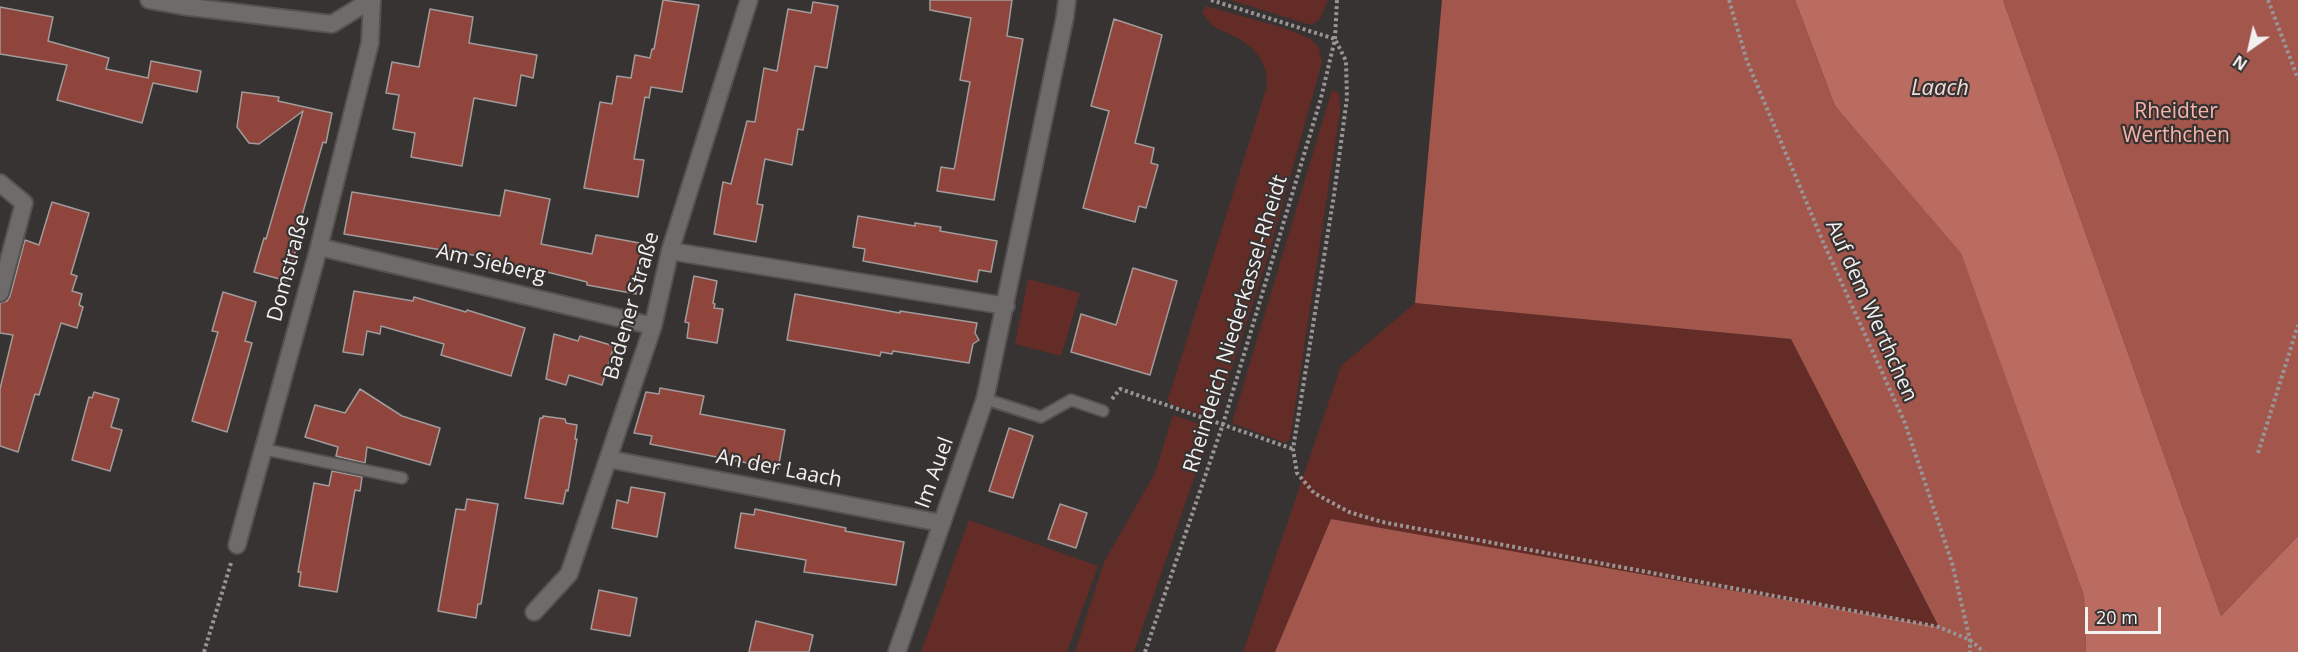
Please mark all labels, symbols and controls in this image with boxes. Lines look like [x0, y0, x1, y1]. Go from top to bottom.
north arrow [2220, 18, 2280, 78]
text: N [2228, 50, 2251, 76]
water label: Laach [1911, 76, 1969, 102]
park label: Rheidter Werthchen [2122, 99, 2230, 149]
street label: Rheindeich Niederkassel-Rheidt [1179, 172, 1293, 476]
street label: Domstraße [263, 212, 315, 324]
street label: Auf dem Werthchen [1820, 216, 1922, 406]
street label: Badener Straße [599, 229, 665, 383]
street label: Am Sieberg [434, 239, 548, 289]
street label: Im Auel [911, 434, 959, 512]
street label: An der Laach [714, 444, 844, 494]
scale bar [2088, 595, 2164, 633]
text: 20 m [2096, 605, 2138, 629]

